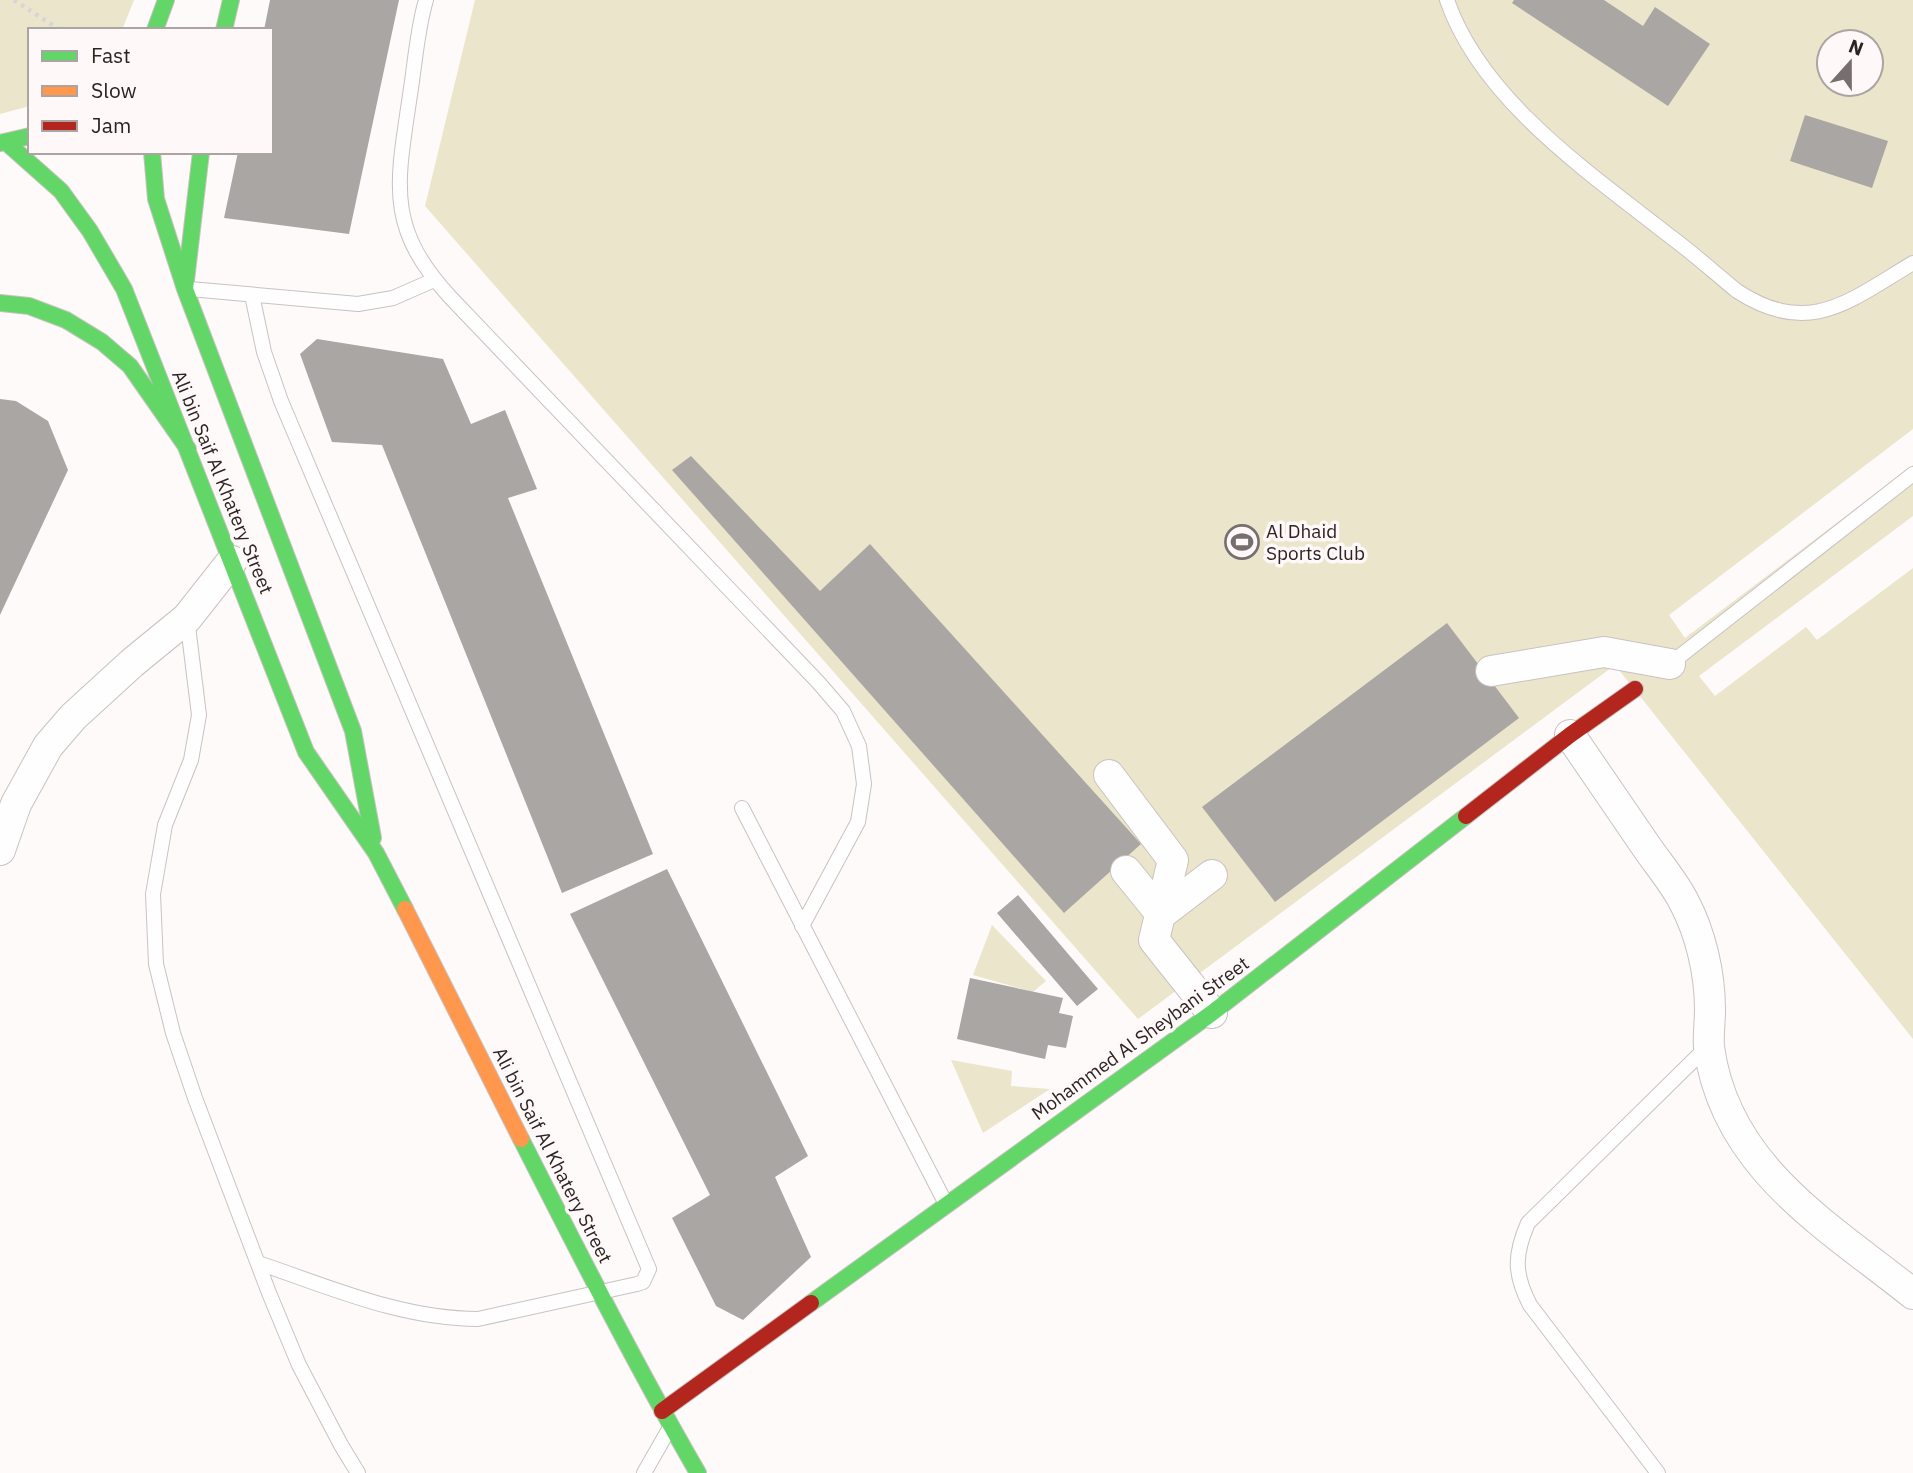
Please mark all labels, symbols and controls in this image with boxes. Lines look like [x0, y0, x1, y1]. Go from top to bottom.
legend [28, 28, 273, 154]
north arrow [1815, 28, 1885, 98]
text: N [1845, 33, 1867, 61]
text: Fast [91, 41, 131, 69]
text: Slow [91, 76, 137, 104]
text: Jam [91, 111, 131, 139]
street label: Ali bin Saif Al Khatery Street [167, 367, 279, 597]
place label: Al Dhaid Sports Club [1266, 519, 1365, 565]
sports icon: Al Dhaid Sports Club [1223, 523, 1261, 561]
street label: Mohammed Al Sheybani Street [1027, 951, 1253, 1125]
street label: Ali bin Saif Al Khatery Street [488, 1043, 618, 1267]

